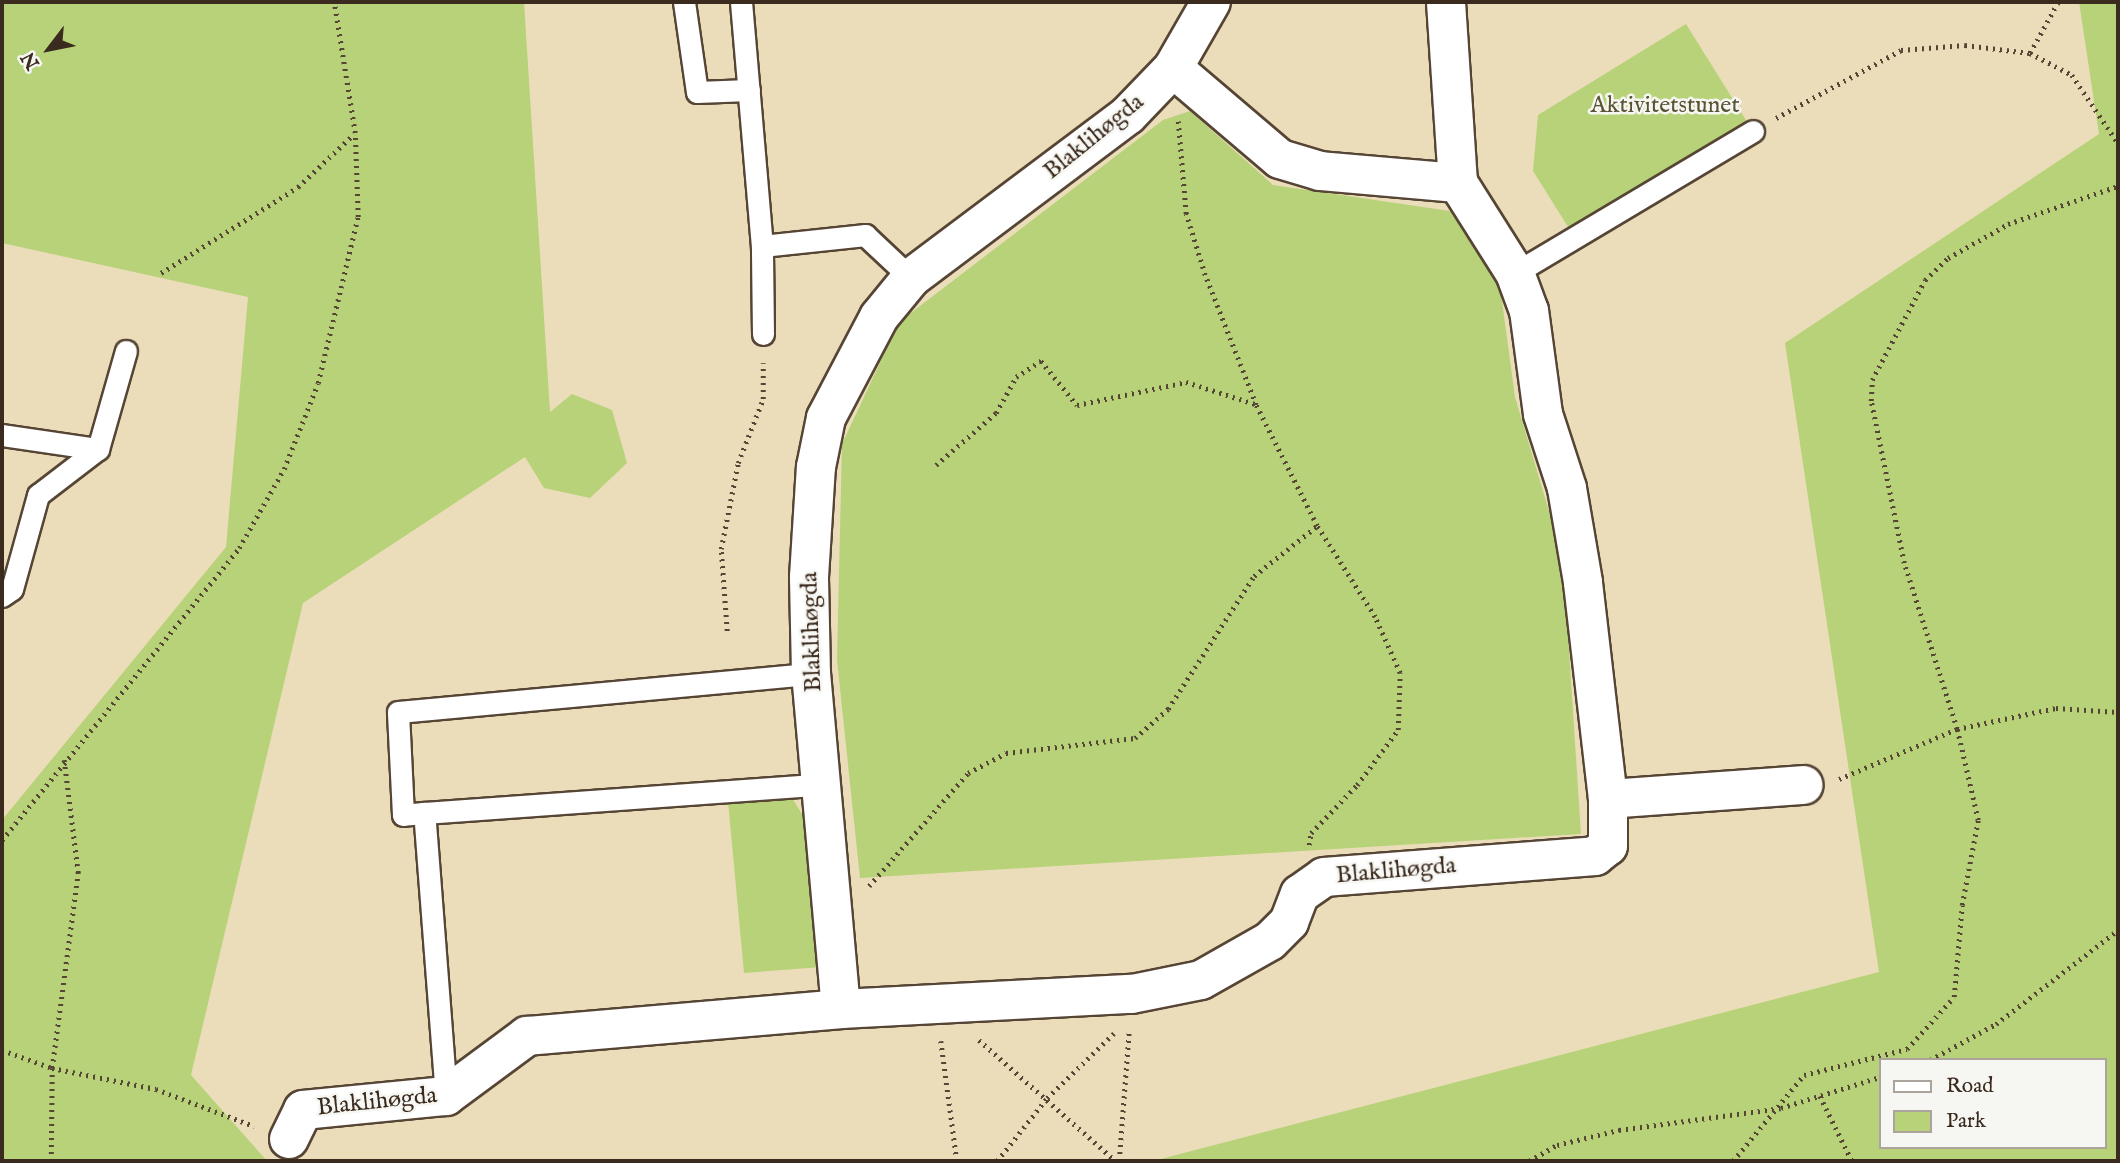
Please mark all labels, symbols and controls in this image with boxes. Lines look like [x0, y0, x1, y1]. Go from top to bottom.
north arrow [14, 14, 84, 84]
text: N [17, 47, 46, 73]
street label: Blaklihøgda [1038, 88, 1150, 186]
park label: Aktivitetstunet [1590, 92, 1740, 120]
street label: Blaklihøgda [796, 571, 828, 693]
street label: Blaklihøgda [1335, 851, 1457, 891]
legend [1878, 1058, 2106, 1149]
text: Road [1946, 1073, 1993, 1100]
street label: Blaklihøgda [316, 1081, 438, 1123]
text: Park [1946, 1108, 1986, 1135]

